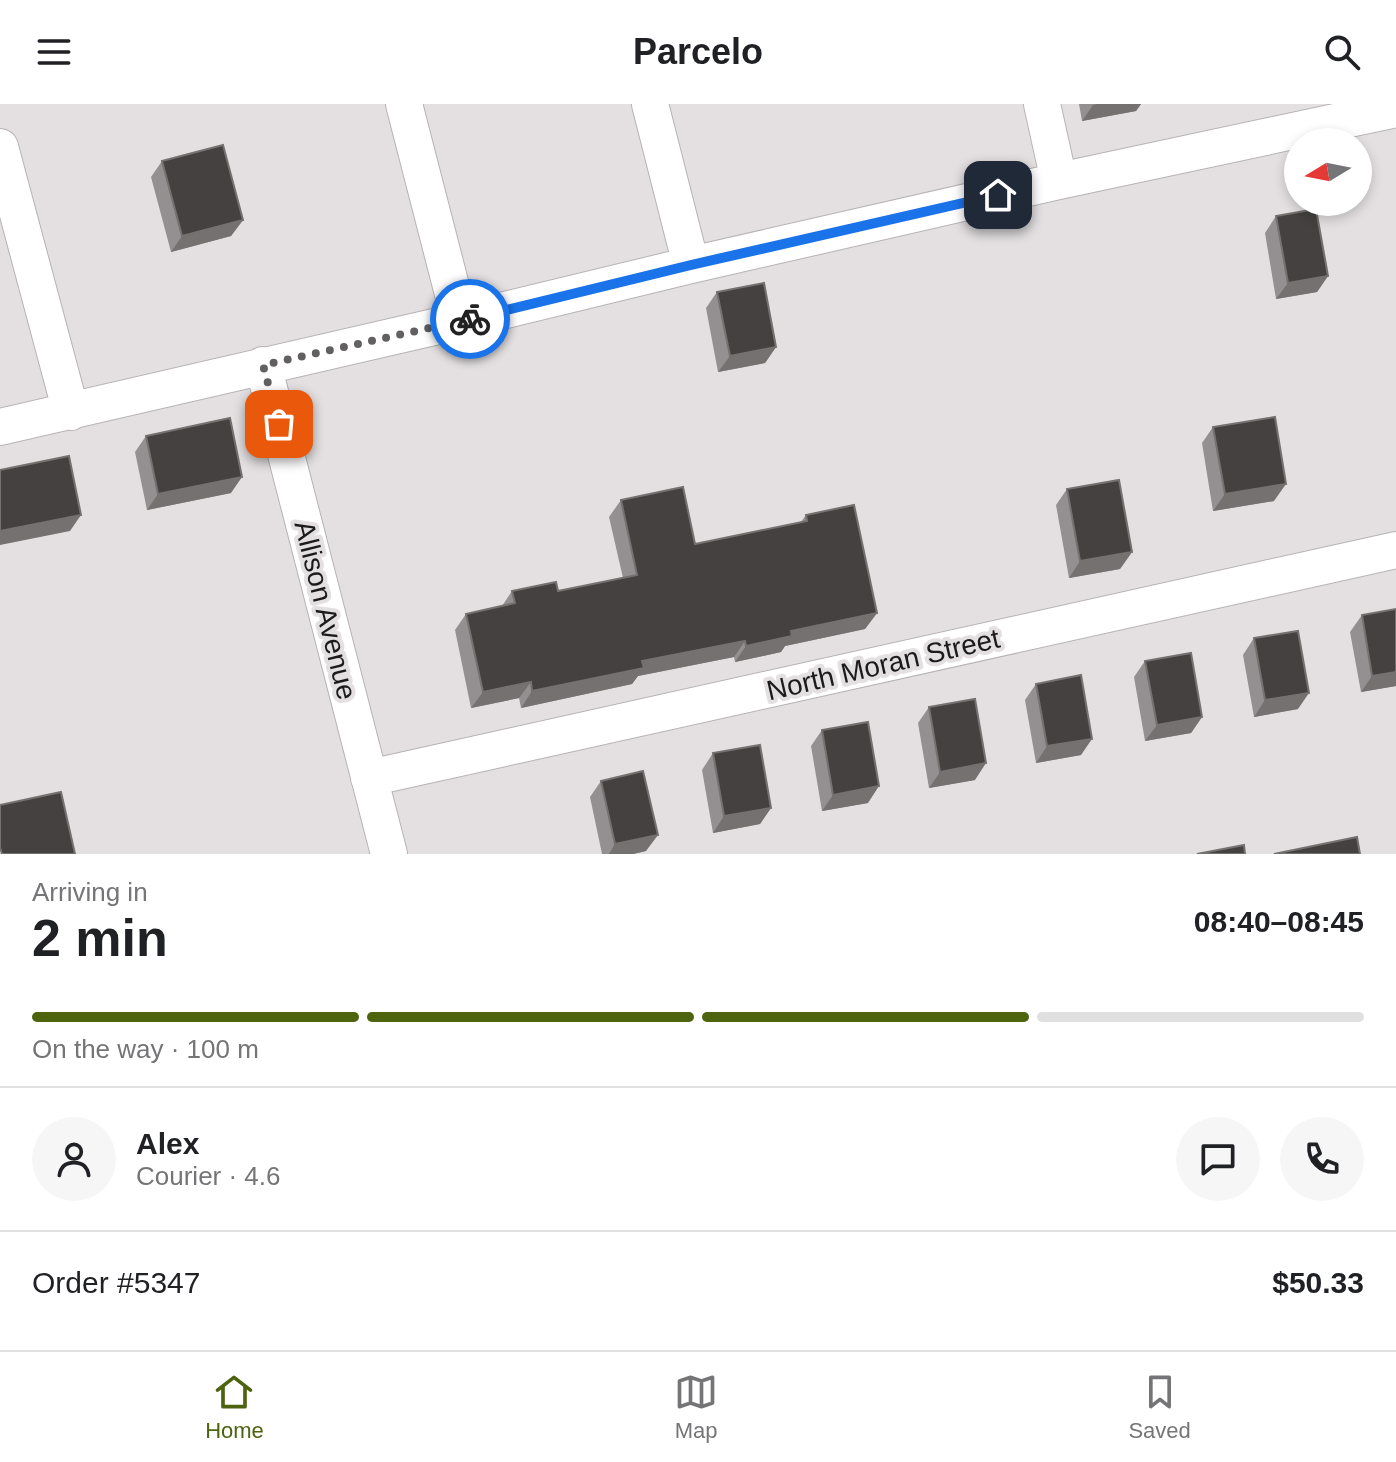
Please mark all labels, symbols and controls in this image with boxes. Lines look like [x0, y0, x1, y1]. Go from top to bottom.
icon: menu [32, 30, 76, 74]
icon: search [1320, 30, 1364, 74]
text: Parcelo [633, 31, 763, 72]
north arrow [1284, 128, 1372, 216]
map controls [1284, 128, 1372, 216]
pin [964, 161, 1032, 229]
icon: home [976, 173, 1020, 217]
courier [430, 279, 510, 359]
icon: bike [448, 297, 492, 341]
pin [245, 390, 313, 458]
icon: bag [257, 402, 301, 446]
street label: Allison Avenue [288, 517, 363, 703]
street label: North Moran Street [764, 623, 1003, 706]
text: Arriving in [32, 877, 148, 907]
text: 08:40–08:45 [1194, 905, 1364, 938]
text: 2 min [32, 909, 168, 967]
text: On the way · 100 m [32, 1034, 259, 1064]
button: person [32, 1117, 116, 1201]
button: chat [1176, 1117, 1260, 1201]
button: phone [1280, 1117, 1364, 1201]
text: Alex [136, 1127, 199, 1160]
text: Courier · 4.6 [136, 1161, 281, 1191]
text: Order #5347 [32, 1266, 200, 1299]
text: $50.33 [1272, 1266, 1364, 1299]
tab: Home [205, 1370, 264, 1444]
tab: Map [674, 1370, 718, 1444]
tab: Saved [1128, 1370, 1191, 1444]

